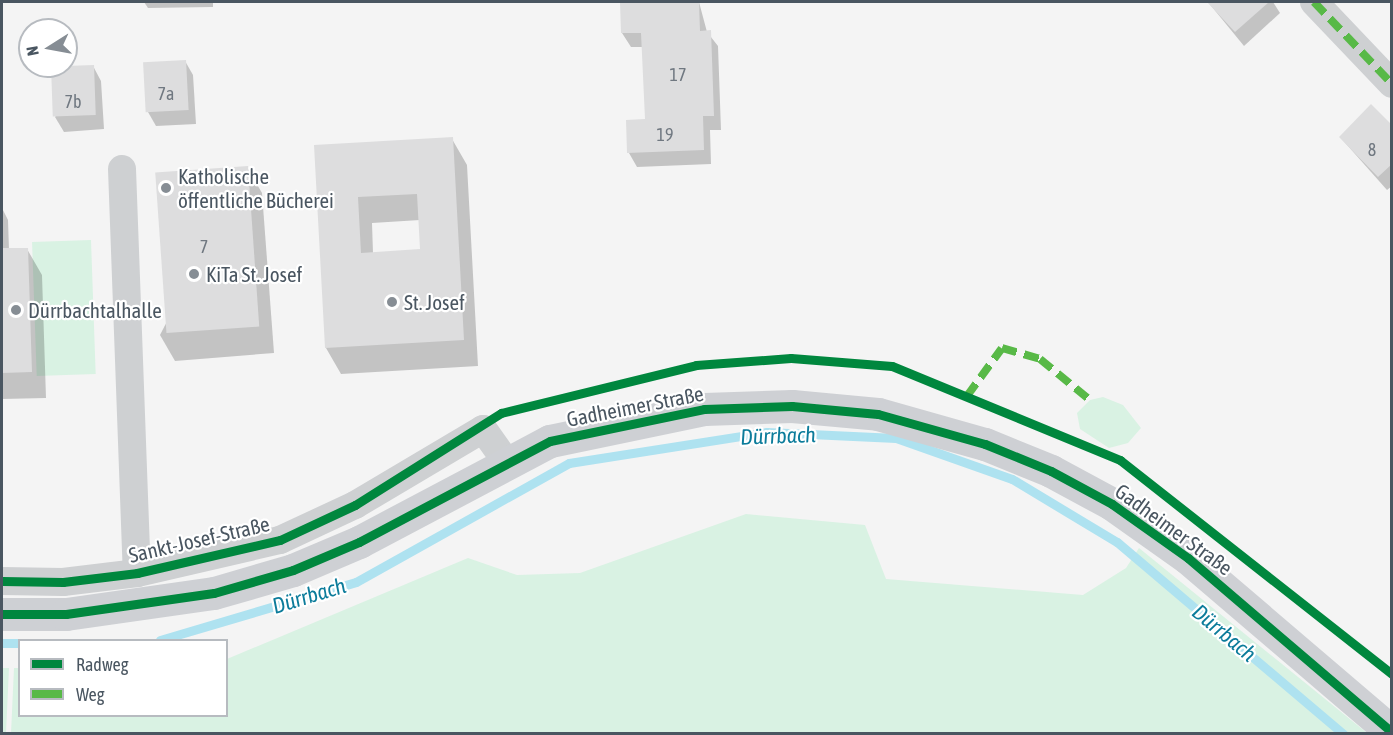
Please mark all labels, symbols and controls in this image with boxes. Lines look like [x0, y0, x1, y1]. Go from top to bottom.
north arrow [18, 18, 78, 78]
text: N [23, 45, 42, 57]
house number: 17 [670, 64, 686, 86]
house number: 7a [158, 83, 174, 105]
house number: 7b [65, 91, 81, 113]
house number: 19 [657, 124, 673, 146]
house number: 8 [1368, 139, 1376, 161]
place label: Katholische öffentliche Bücherei [178, 163, 334, 213]
marker: Katholische öffentliche Bücherei [159, 181, 173, 195]
house number: 7 [200, 236, 208, 258]
place label: KiTa St. Josef [206, 261, 302, 287]
marker: KiTa St. Josef [187, 267, 201, 281]
place label: St. Josef [404, 289, 465, 315]
marker: St. Josef [385, 295, 399, 309]
place label: Dürrbachtalhalle [28, 297, 162, 323]
marker: Dürrbachtalhalle [9, 303, 23, 317]
street label: Gadheimer Straße [564, 380, 706, 432]
water label: Dürrbach [740, 421, 816, 451]
street label: Gadheimer Straße [1110, 478, 1238, 580]
street label: Sankt-Josef-Straße [126, 511, 272, 567]
water label: Dürrbach [269, 572, 349, 620]
water label: Dürrbach [1187, 599, 1261, 667]
legend [18, 639, 228, 717]
text: Radweg [76, 654, 128, 675]
text: Weg [76, 684, 104, 705]

